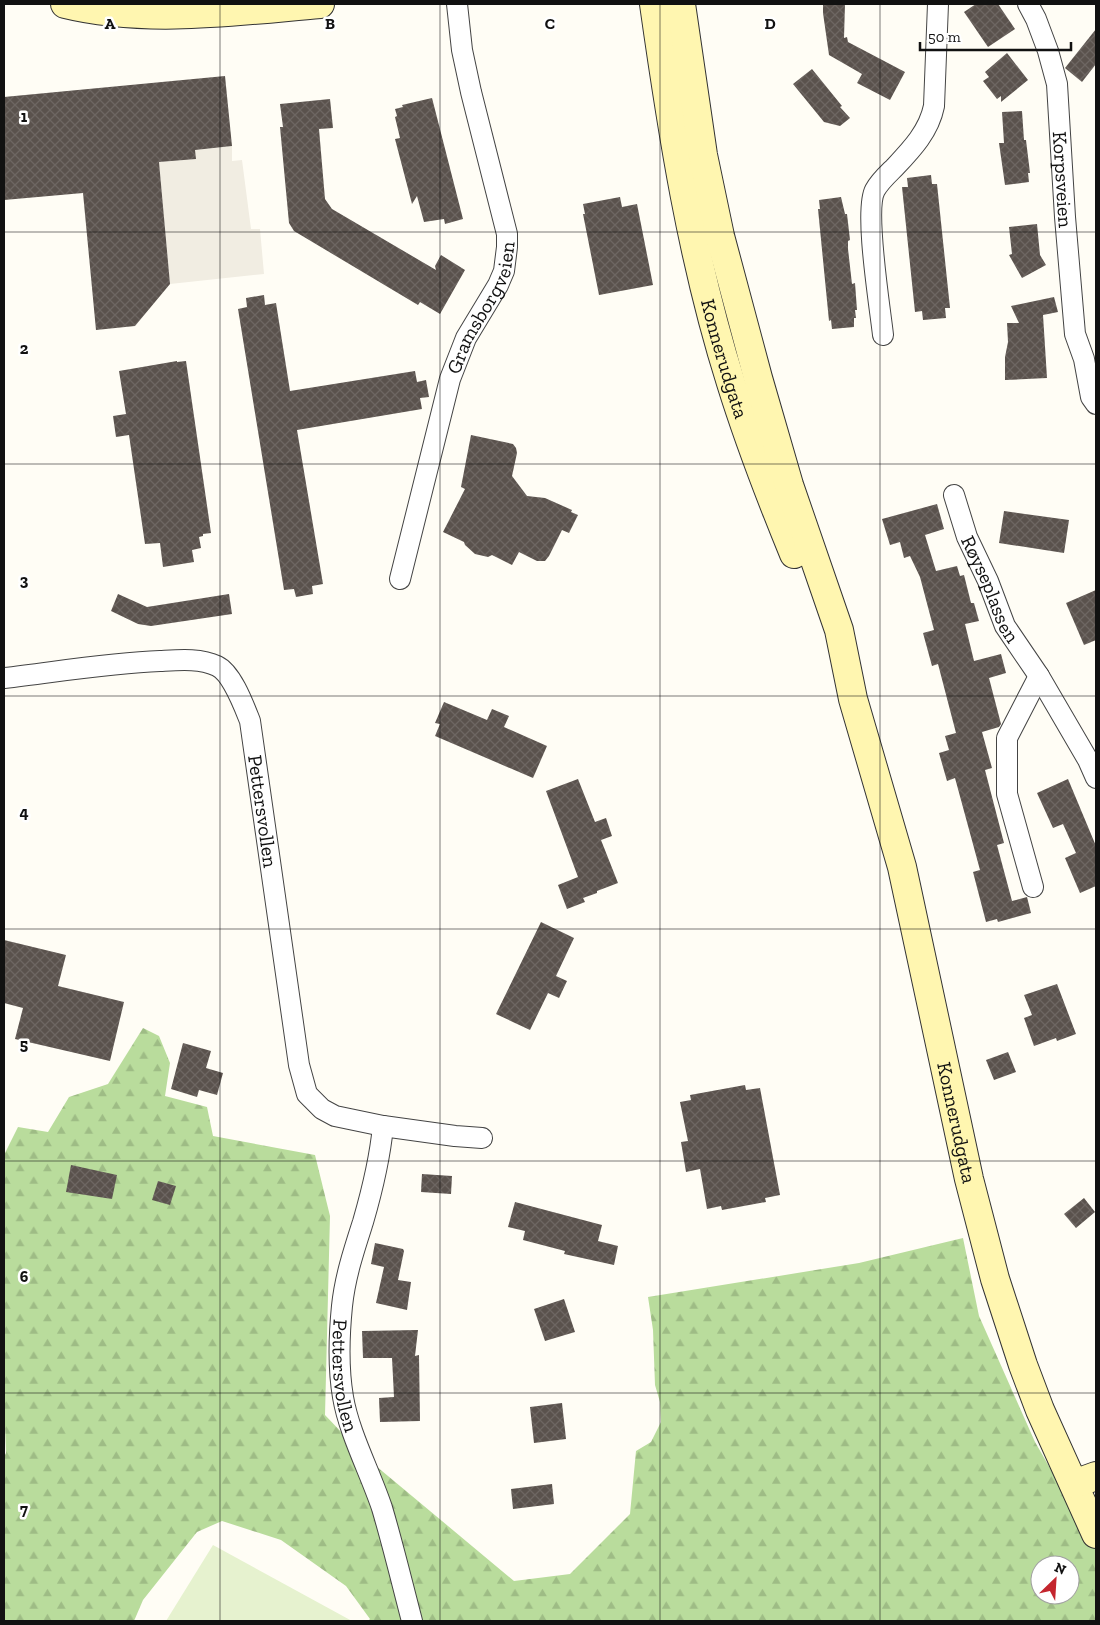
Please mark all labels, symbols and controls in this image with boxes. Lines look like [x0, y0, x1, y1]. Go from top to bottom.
text: A [105, 14, 116, 33]
text: B [325, 14, 335, 33]
text: C [545, 14, 555, 33]
text: D [764, 14, 776, 33]
scale bar [920, 20, 1071, 52]
text: 50 m [928, 28, 961, 46]
text: 1 [21, 107, 28, 126]
street label: Korpsveien [1048, 131, 1078, 229]
street label: Gramsborgveien [441, 240, 520, 377]
street label: Konnerudgata [696, 296, 754, 422]
text: 2 [20, 339, 29, 358]
street label: Røyseplassen [956, 532, 1025, 648]
text: 3 [20, 571, 29, 590]
street label: Pettersvollen [243, 753, 283, 870]
text: 4 [19, 803, 29, 822]
text: 5 [20, 1035, 28, 1054]
street label: Konnerudgata [932, 1060, 982, 1186]
text: 6 [20, 1267, 29, 1286]
street label: Pettersvollen [327, 1318, 364, 1436]
text: 7 [20, 1500, 28, 1519]
north arrow [1030, 1555, 1080, 1605]
text: N [1052, 1559, 1069, 1579]

